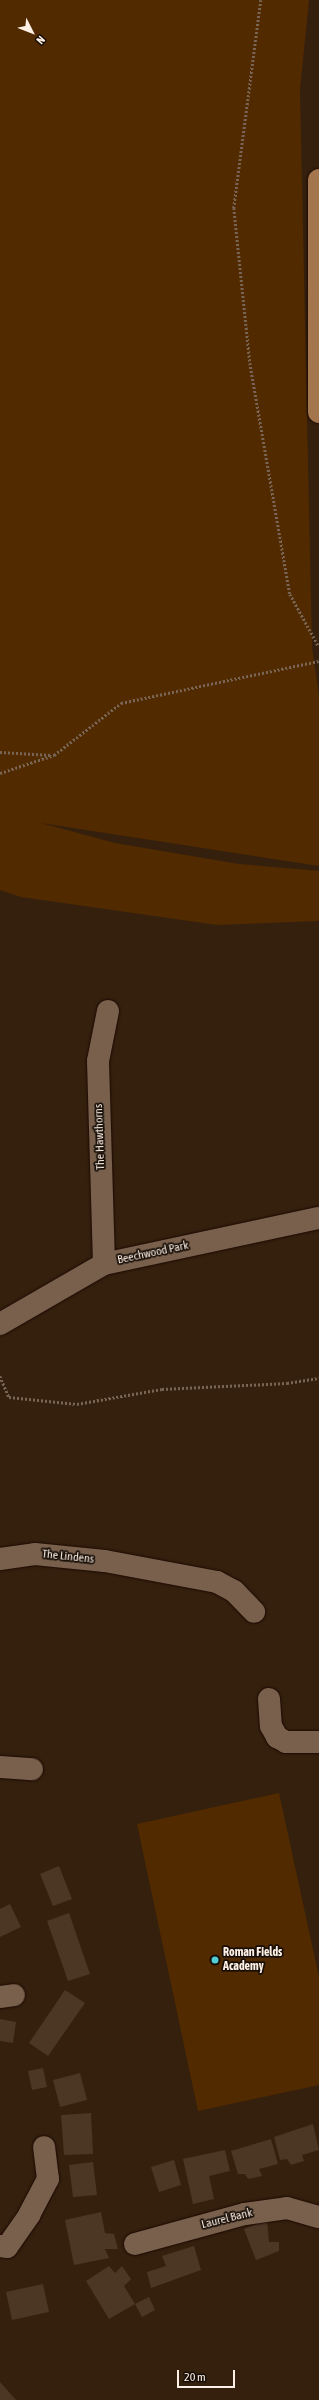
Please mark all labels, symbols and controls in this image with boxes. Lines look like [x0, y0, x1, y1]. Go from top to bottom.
north arrow [12, 12, 52, 52]
text: N [34, 34, 48, 46]
street label: The Hawthorns [92, 1104, 108, 1170]
street label: Beechwood Park [116, 1238, 190, 1268]
street label: The Lindens [41, 1547, 95, 1567]
place label: Roman Fields Academy [223, 1946, 282, 1974]
marker: Roman Fields Academy [210, 1955, 220, 1965]
street label: Laurel Bank [200, 2206, 254, 2232]
scale bar [179, 2362, 237, 2388]
text: 20 m [184, 2370, 206, 2384]

